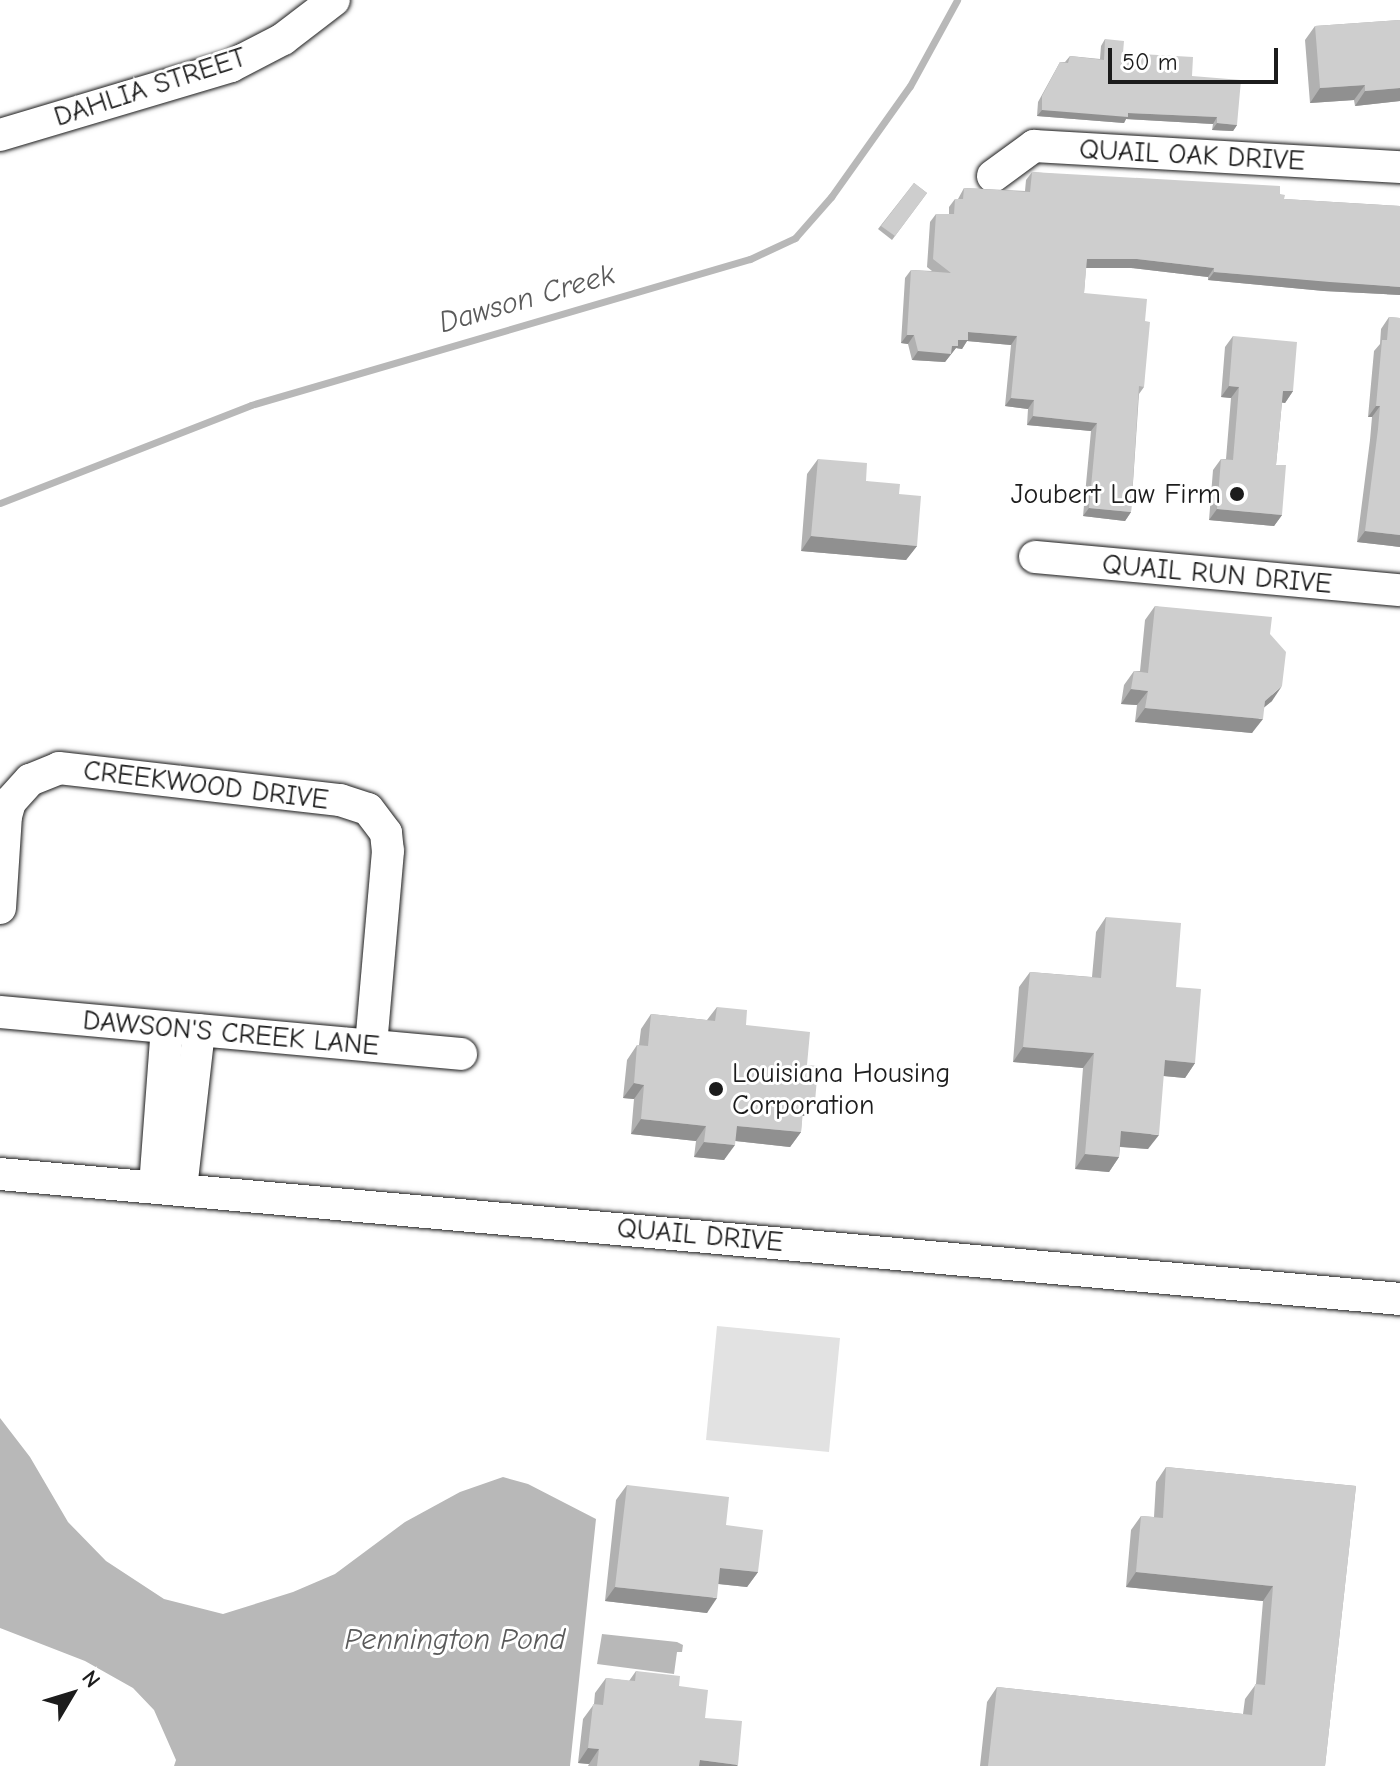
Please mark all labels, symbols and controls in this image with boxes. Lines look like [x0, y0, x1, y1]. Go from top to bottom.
scale bar [1112, 32, 1282, 82]
street label: DAHLIA STREET [50, 40, 250, 134]
text: 50 m [1122, 48, 1178, 76]
street label: QUAIL OAK DRIVE [1078, 132, 1306, 178]
water label: Dawson Creek [435, 257, 619, 341]
place label: Joubert Law Firm [1011, 477, 1221, 511]
marker: Joubert Law Firm [1228, 485, 1246, 503]
street label: QUAIL RUN DRIVE [1101, 547, 1333, 601]
street label: CREEKWOOD DRIVE [82, 753, 330, 817]
street label: DAWSON'S CREEK LANE [81, 1003, 381, 1063]
place label: Louisiana Housing Corporation [732, 1056, 950, 1122]
marker: Louisiana Housing Corporation [707, 1080, 725, 1098]
street label: QUAIL DRIVE [616, 1211, 784, 1259]
water label: Pennington Pond [345, 1622, 565, 1658]
north arrow [32, 1654, 112, 1734]
text: N [76, 1666, 106, 1693]

